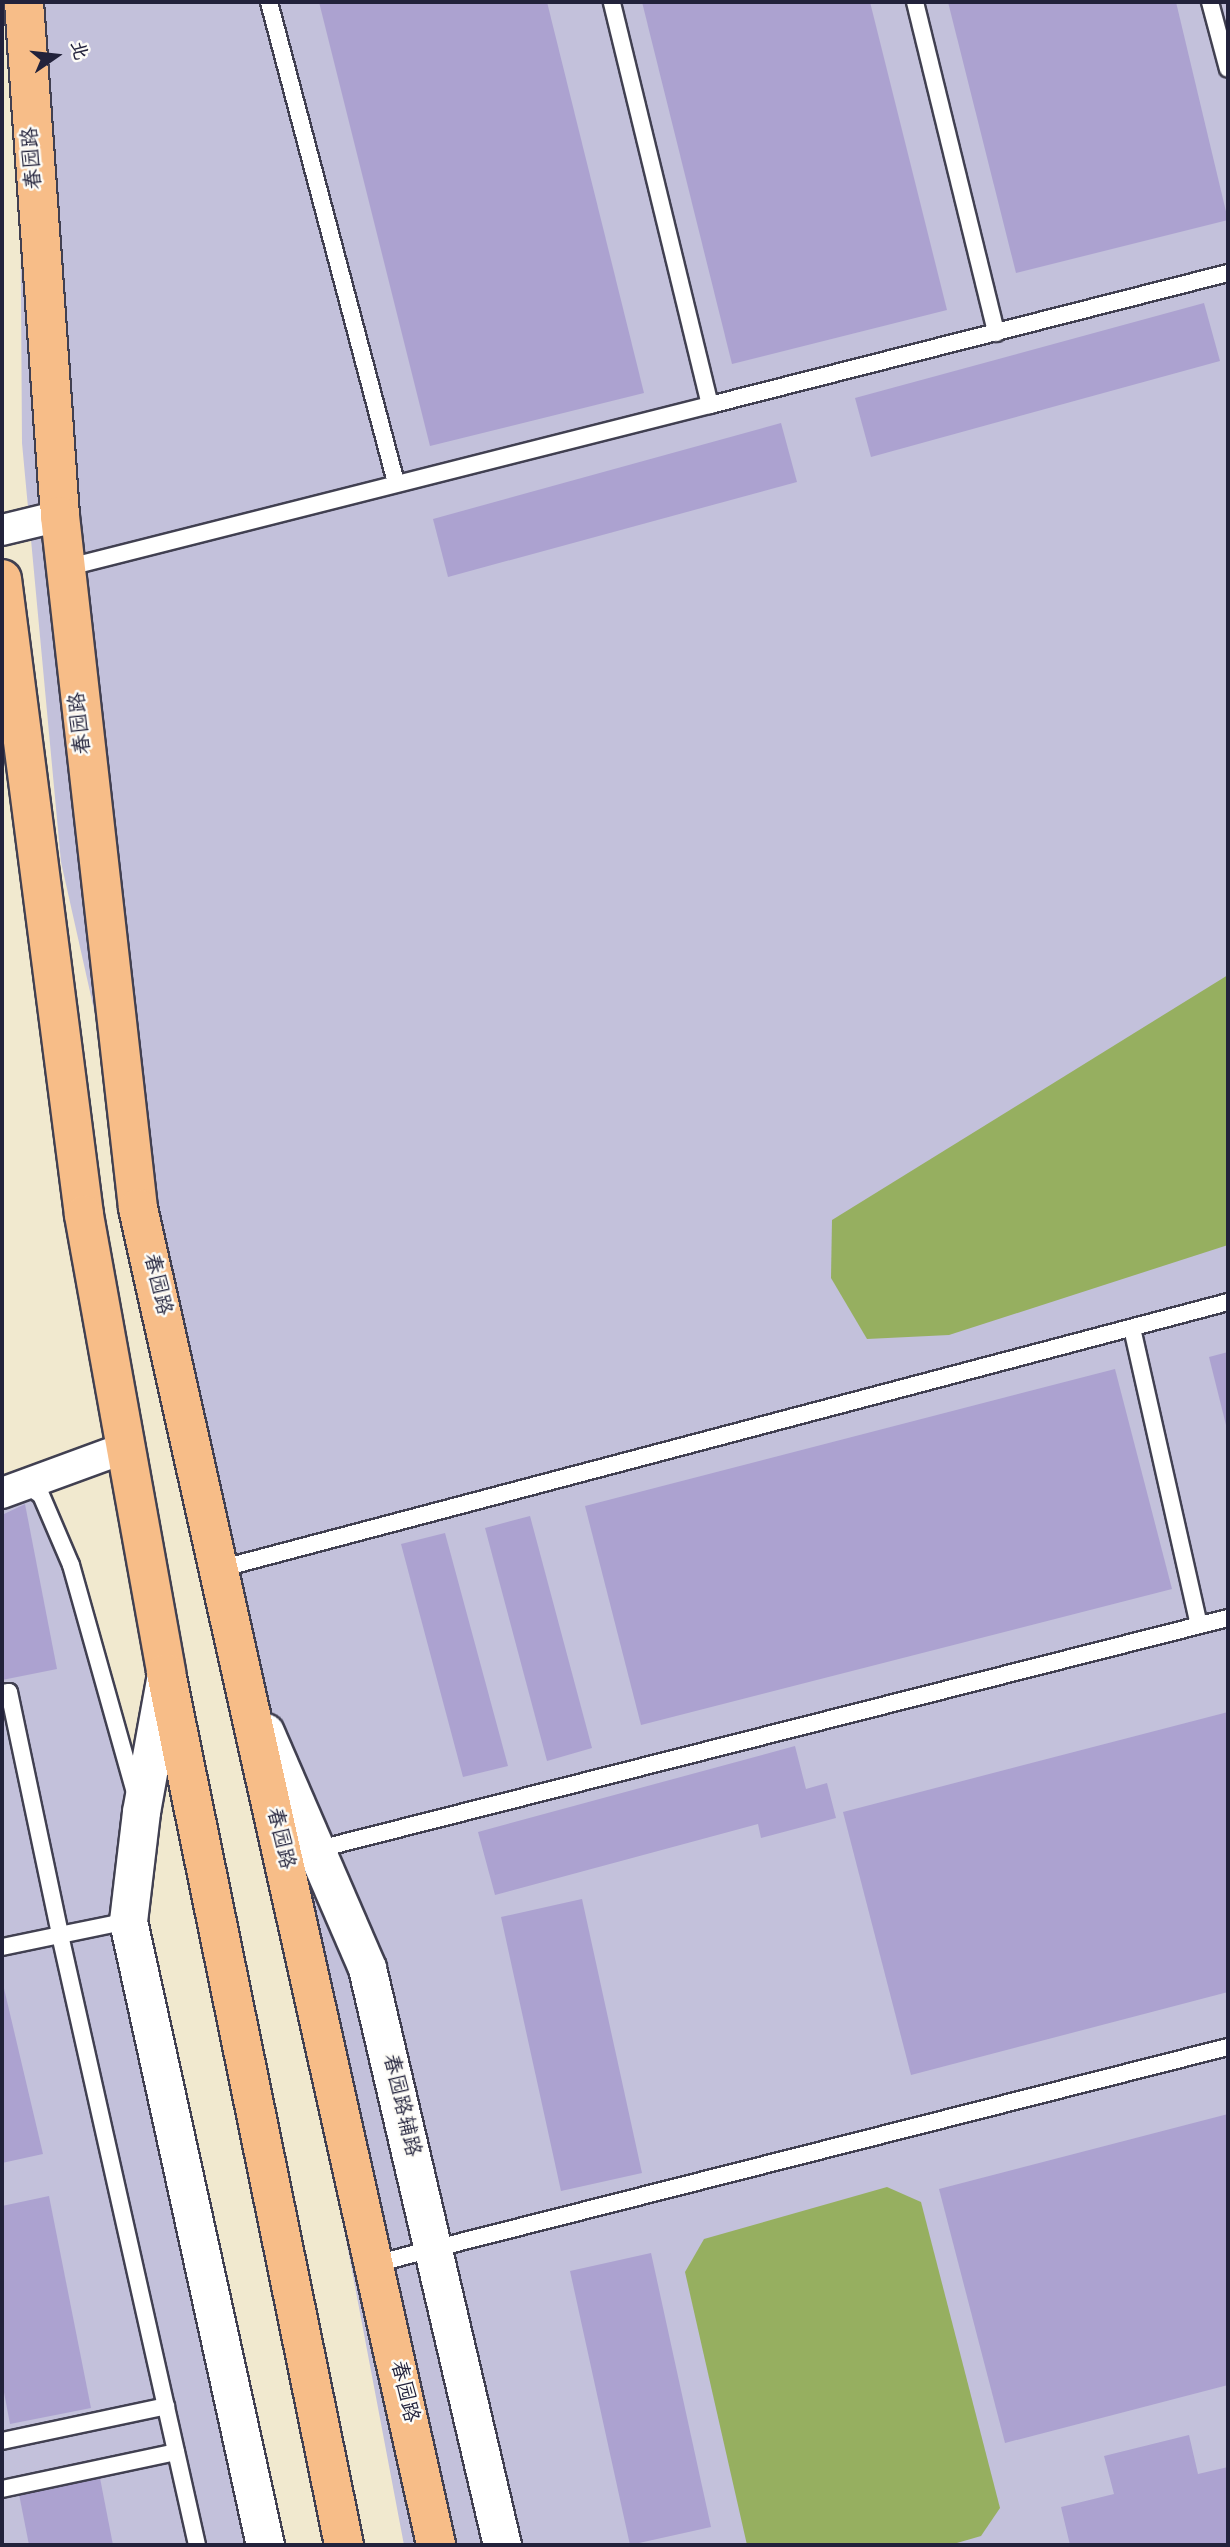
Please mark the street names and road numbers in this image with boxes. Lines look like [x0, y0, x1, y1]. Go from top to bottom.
street label: 春园路 [20, 126, 50, 190]
street label: 春园路 [67, 690, 99, 756]
street label: 春园路 [136, 1251, 174, 1319]
street label: 春园路 [259, 1805, 297, 1873]
street label: 春园路辅路 [375, 2052, 423, 2160]
street label: 春园路 [383, 2358, 421, 2426]

